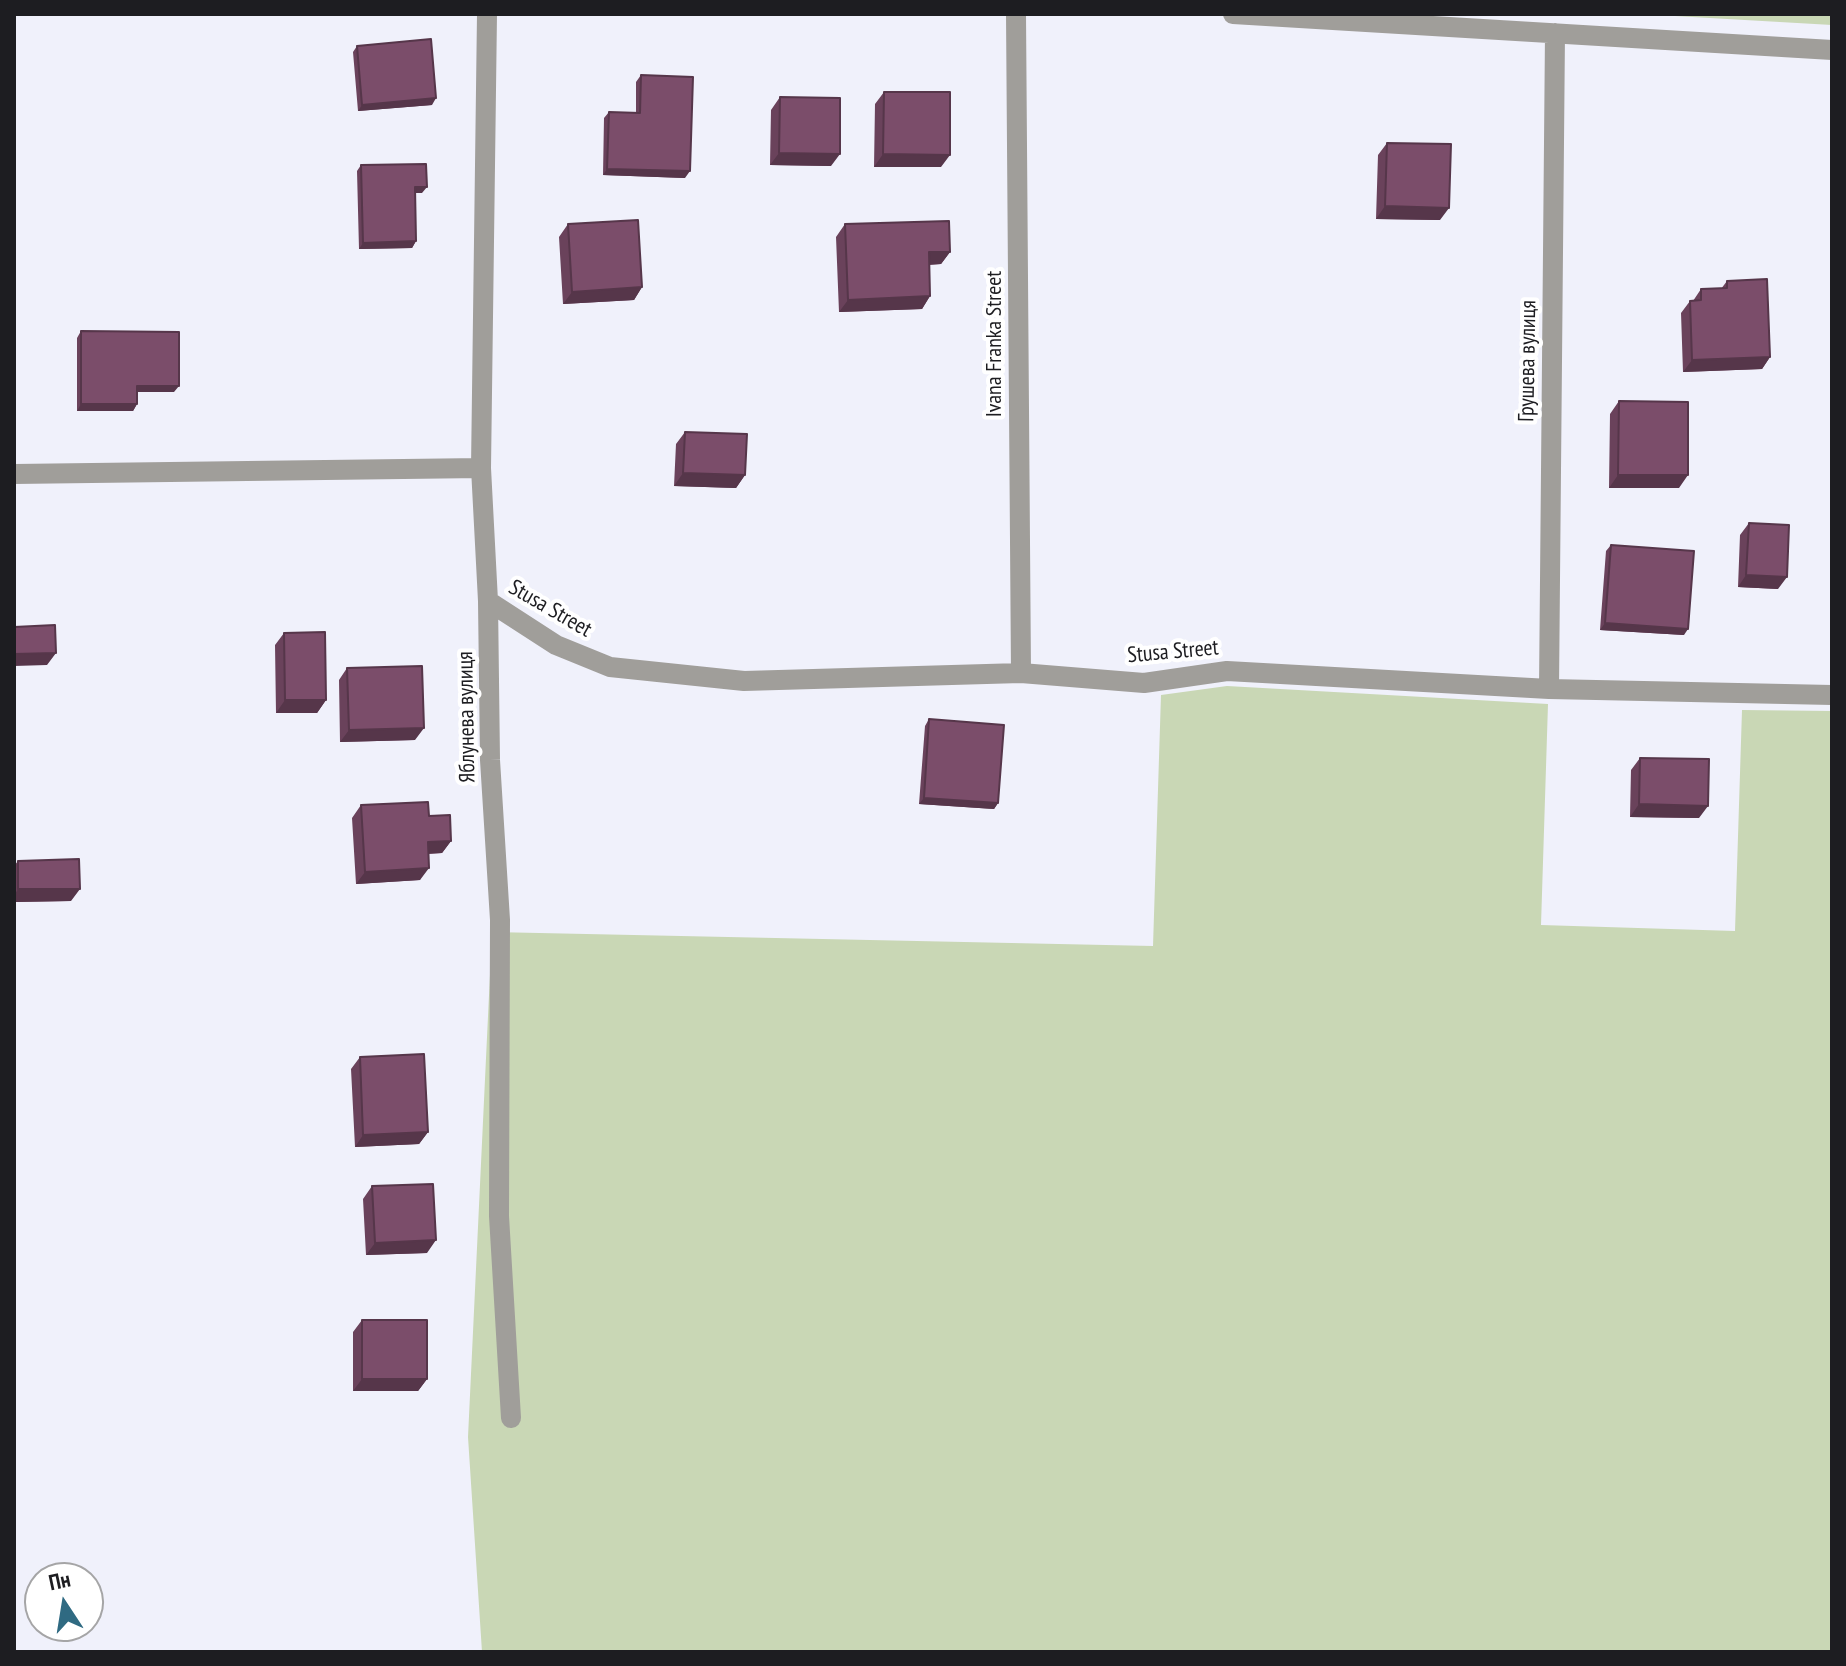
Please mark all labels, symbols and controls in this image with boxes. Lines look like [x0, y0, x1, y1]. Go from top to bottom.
street label: Ivana Franka Street [982, 271, 1008, 417]
street label: Грушева вулиця [1514, 300, 1542, 422]
street label: Stusa Street [504, 575, 596, 643]
street label: Stusa Street [1126, 635, 1220, 669]
street label: Яблунева вулиця [453, 651, 481, 783]
north arrow [24, 1562, 104, 1642]
text: Пн [46, 1565, 73, 1596]

